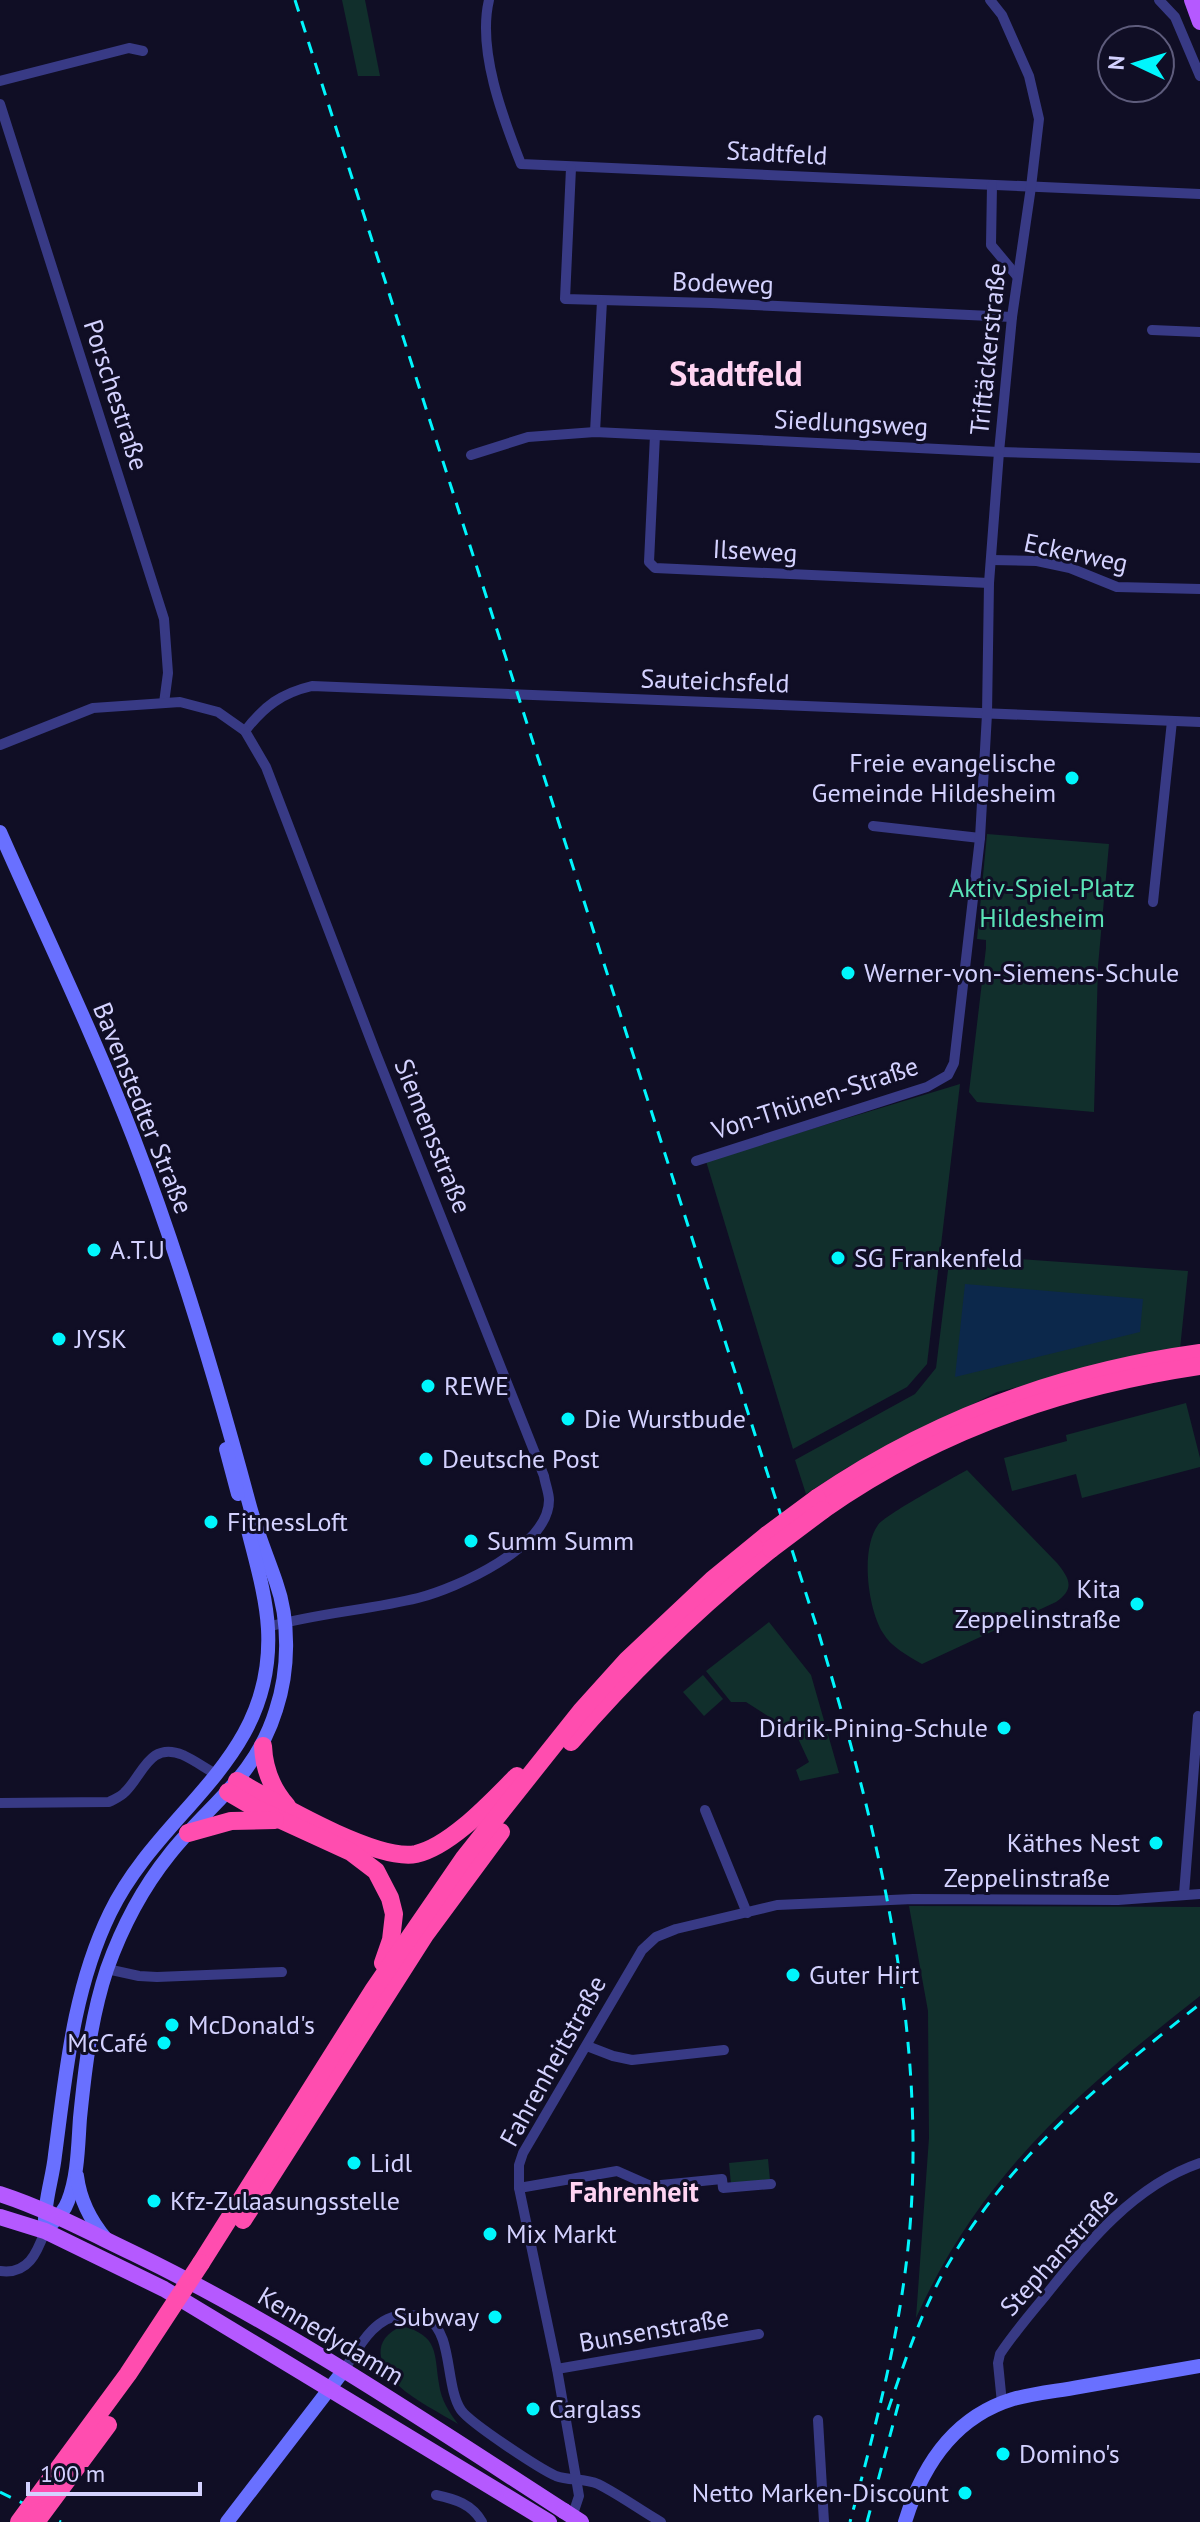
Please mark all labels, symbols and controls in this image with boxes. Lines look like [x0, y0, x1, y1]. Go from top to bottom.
north arrow [1096, 24, 1176, 104]
text: N [1102, 54, 1131, 71]
street label: Stadtfeld [726, 133, 828, 172]
street label: Triftäckerstraße [962, 261, 1013, 437]
street label: Bodeweg [672, 264, 774, 301]
street label: Porschestraße [77, 315, 156, 474]
district label: Stadtfeld [669, 351, 803, 395]
street label: Siedlungsweg [773, 402, 929, 443]
street label: Eckerweg [1021, 525, 1131, 580]
street label: Ilseweg [712, 532, 798, 569]
street label: Sauteichsfeld [640, 661, 790, 700]
place label: Freie evangelische Gemeinde Hildesheim [812, 746, 1056, 809]
marker: Freie evangelische Gemeinde Hildesheim [1063, 769, 1081, 787]
park label: Aktiv-Spiel-Platz Hildesheim [949, 871, 1135, 934]
place label: Werner-von-Siemens-Schule [864, 956, 1179, 989]
marker: Werner-von-Siemens-Schule [839, 964, 857, 982]
street label: Bavenstedter Straße [86, 997, 201, 1218]
street label: Von-Thünen-Straße [706, 1049, 922, 1147]
street label: Siemensstraße [388, 1054, 479, 1218]
place label: A.T.U [110, 1233, 165, 1266]
marker: A.T.U [85, 1241, 103, 1259]
place label: SG Frankenfeld [854, 1241, 1022, 1274]
marker: SG Frankenfeld [829, 1249, 847, 1267]
place label: JYSK [74, 1322, 127, 1355]
marker: JYSK [50, 1330, 68, 1348]
place label: REWE [444, 1369, 509, 1402]
marker: REWE [419, 1377, 437, 1395]
place label: Die Wurstbude [584, 1402, 746, 1435]
marker: Die Wurstbude [559, 1410, 577, 1428]
place label: Deutsche Post [442, 1442, 600, 1475]
marker: Deutsche Post [417, 1450, 435, 1468]
place label: FitnessLoft [227, 1505, 348, 1538]
marker: FitnessLoft [202, 1513, 220, 1531]
place label: Summ Summ [487, 1524, 634, 1557]
marker: Summ Summ [462, 1532, 480, 1550]
place label: Kita Zeppelinstraße [955, 1572, 1121, 1635]
marker: Kita Zeppelinstraße [1128, 1595, 1146, 1613]
place label: Didrik-Pining-Schule [759, 1711, 988, 1744]
marker: Didrik-Pining-Schule [995, 1719, 1013, 1737]
place label: Käthes Nest [1007, 1826, 1140, 1859]
marker: Käthes Nest [1147, 1834, 1165, 1852]
street label: Zeppelinstraße [944, 1861, 1110, 1894]
place label: Guter Hirt [809, 1958, 920, 1991]
marker: Guter Hirt [784, 1966, 802, 1984]
street label: Fahrenheitstraße [492, 1970, 613, 2152]
place label: McDonald's [188, 2008, 315, 2041]
marker: McDonald's [163, 2016, 181, 2034]
place label: McCafé [67, 2026, 148, 2059]
marker: McCafé [155, 2034, 173, 2052]
place label: Lidl [370, 2146, 412, 2179]
marker: Lidl [345, 2154, 363, 2172]
district label: Fahrenheit [569, 2173, 699, 2210]
street label: Stephanstraße [992, 2181, 1125, 2323]
place label: Kfz-Zulaasungsstelle [170, 2184, 400, 2217]
marker: Kfz-Zulaasungsstelle [145, 2192, 163, 2210]
place label: Mix Markt [506, 2217, 617, 2250]
marker: Mix Markt [481, 2225, 499, 2243]
street label: Kennedydamm [252, 2279, 410, 2392]
place label: Subway [393, 2300, 479, 2333]
street label: Bunsenstraße [576, 2300, 732, 2359]
marker: Subway [486, 2308, 504, 2326]
place label: Carglass [549, 2392, 641, 2425]
marker: Carglass [524, 2400, 542, 2418]
place label: Domino's [1019, 2437, 1120, 2470]
marker: Domino's [994, 2445, 1012, 2463]
scale bar [28, 2446, 200, 2496]
text: 100 m [40, 2458, 105, 2489]
place label: Netto Marken-Discount [692, 2476, 949, 2509]
marker: Netto Marken-Discount [956, 2484, 974, 2502]

